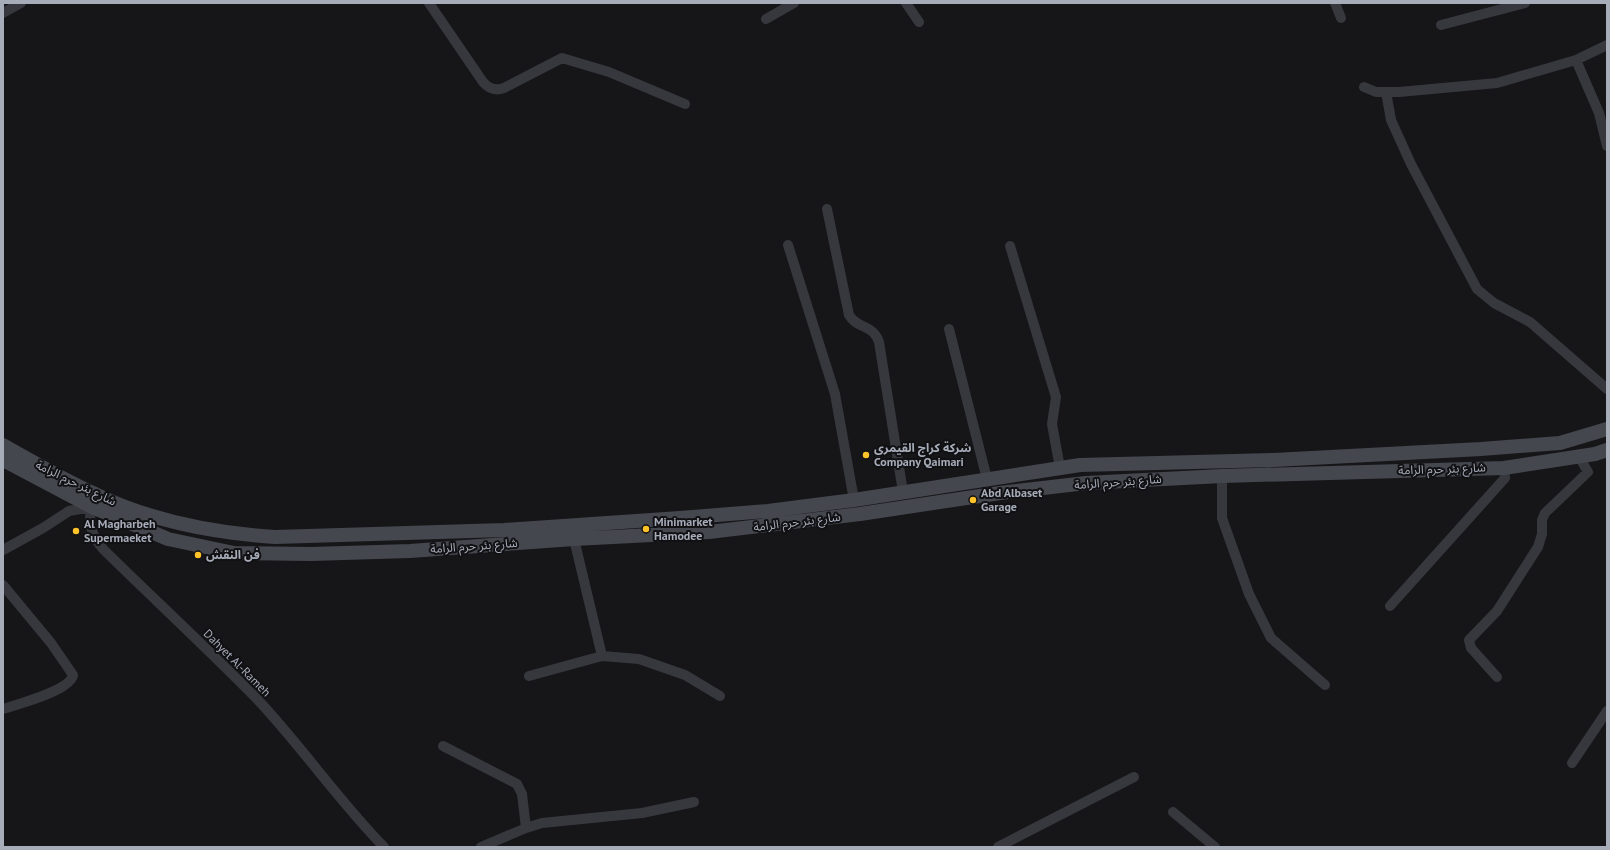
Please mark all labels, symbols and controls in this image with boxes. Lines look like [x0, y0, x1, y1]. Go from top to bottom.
place label: شركة كراج القيمري Company Qaimari [874, 440, 971, 469]
marker: شركة كراج القيمري Company Qaimari [861, 450, 871, 460]
street label: شارع بئر حرم الرامة [33, 457, 119, 510]
street label: شارع بئر حرم الرامة [1398, 459, 1486, 480]
street label: شارع بئر حرم الرامة [1074, 471, 1162, 494]
place label: Abd Albaset Garage [981, 485, 1043, 514]
marker: Abd Albaset Garage [968, 495, 978, 505]
street label: شارع بئر حرم الرامة [753, 509, 842, 536]
place label: Minimarket Hamodee [654, 514, 713, 543]
place label: Al Magharbeh Supermaeket [84, 516, 156, 545]
marker: Minimarket Hamodee [641, 524, 651, 534]
marker: Al Magharbeh Supermaeket [71, 526, 81, 536]
street label: شارع بئر حرم الرامة [430, 535, 518, 558]
place label: فن النقش [206, 547, 260, 562]
marker: فن النقش [193, 550, 203, 560]
street label: Dahyet Al-Rameh [201, 626, 274, 699]

